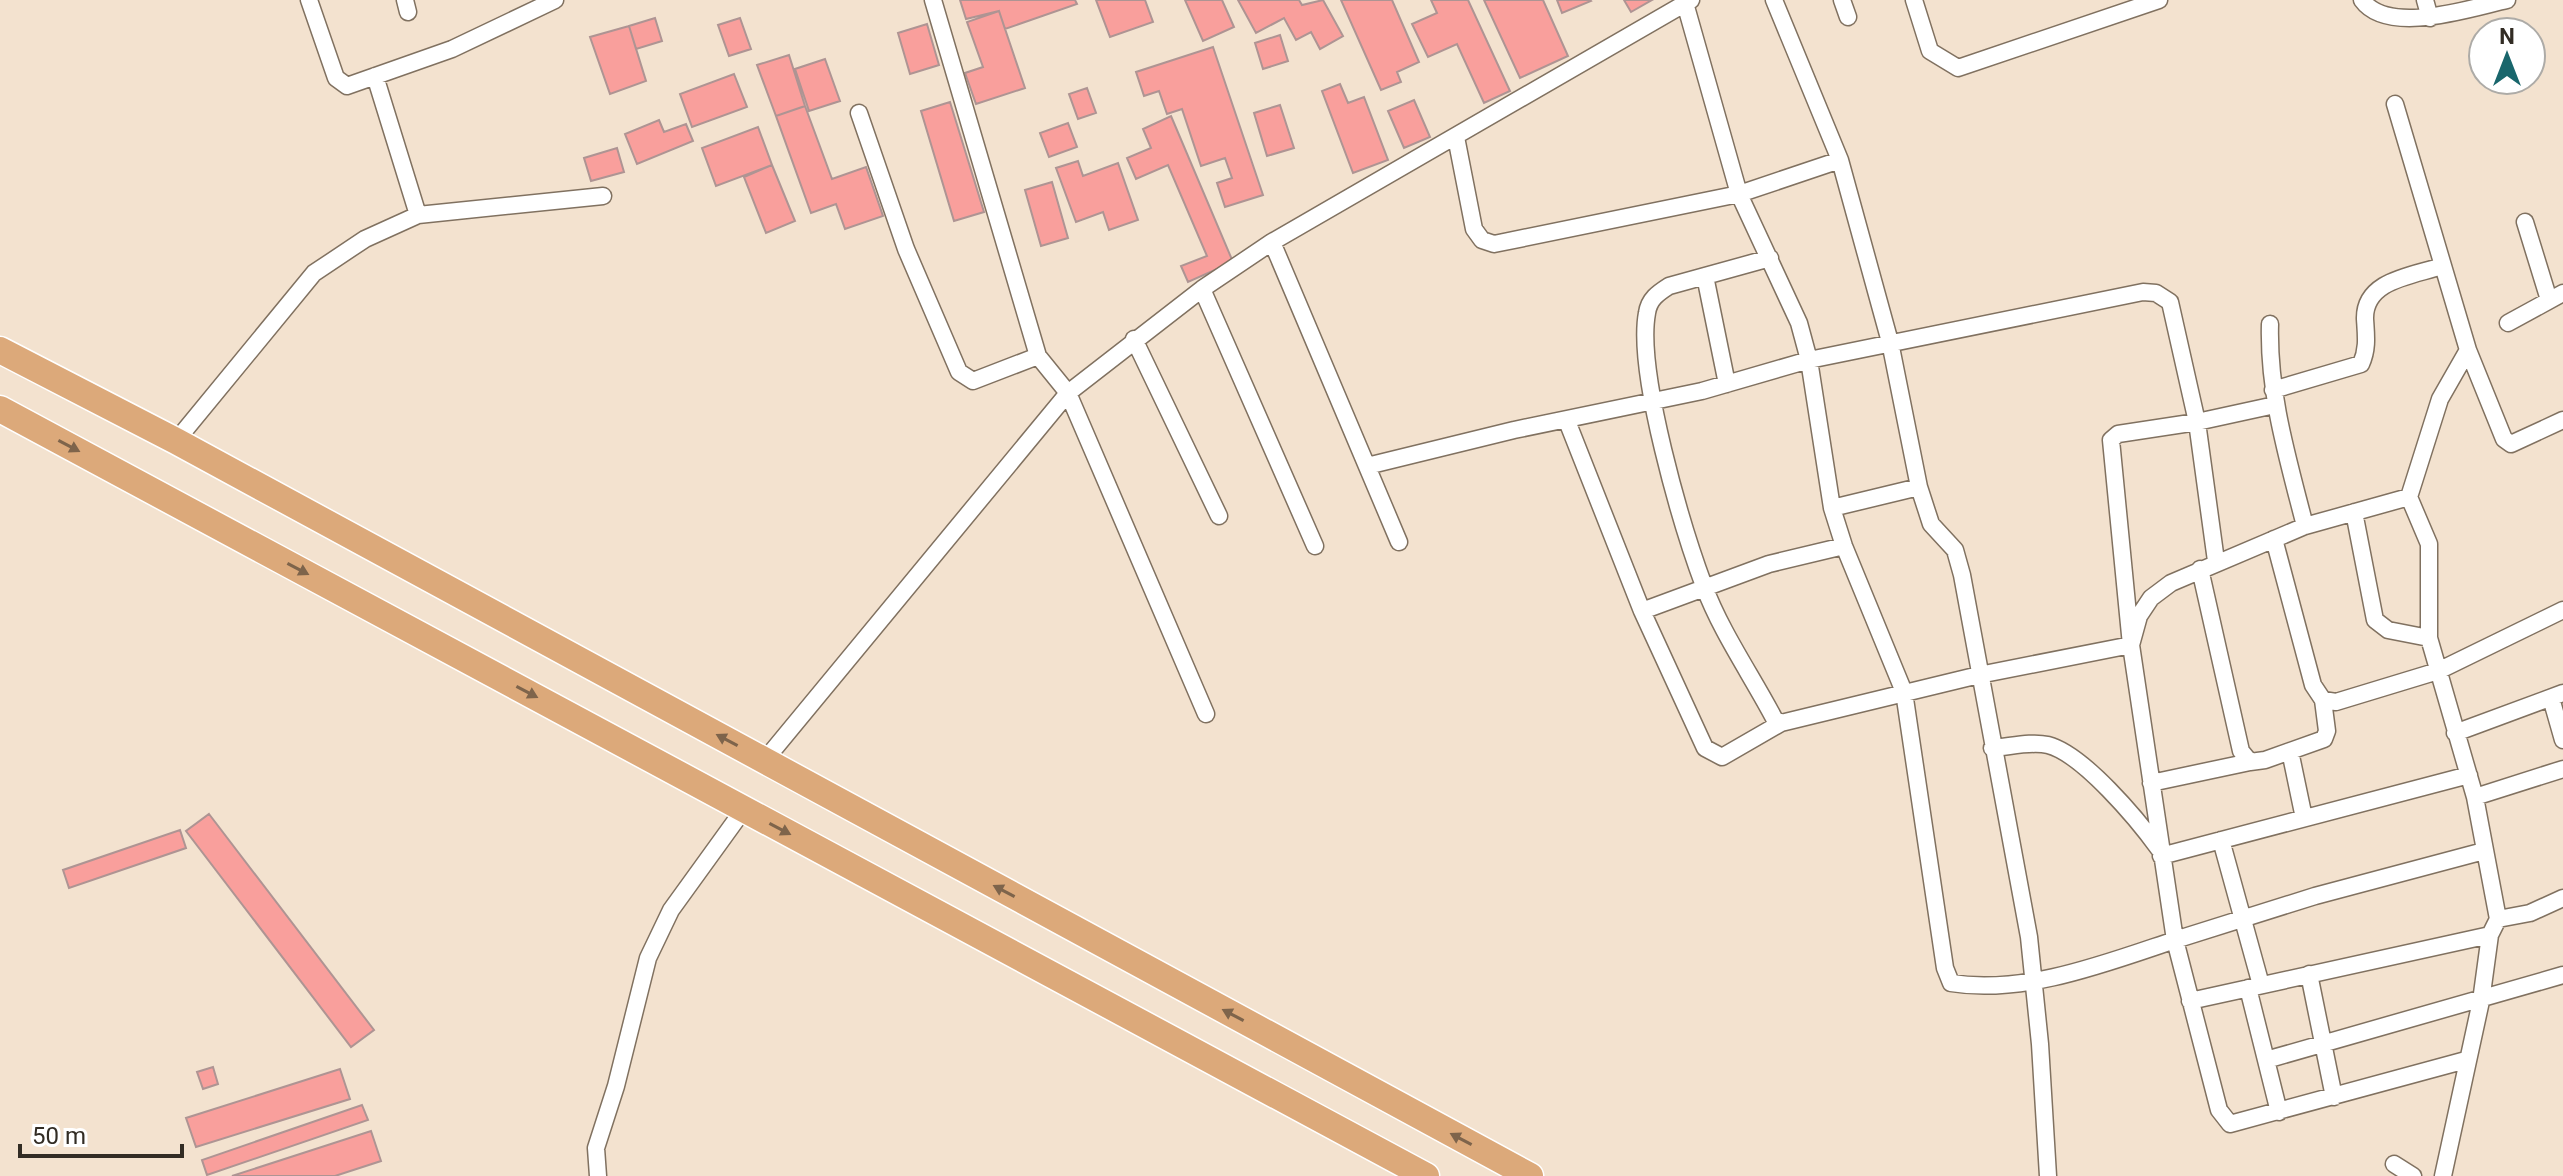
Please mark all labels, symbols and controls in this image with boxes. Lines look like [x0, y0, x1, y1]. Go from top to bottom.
north arrow [2467, 16, 2547, 96]
text: N [2499, 24, 2515, 49]
one-way arrow [57, 439, 80, 452]
one-way arrow [286, 562, 309, 576]
one-way arrow [515, 685, 538, 699]
one-way arrow [716, 733, 738, 747]
one-way arrow [769, 822, 792, 835]
one-way arrow [993, 885, 1015, 899]
one-way arrow [1221, 1008, 1244, 1022]
scale bar [20, 1108, 182, 1158]
text: 50 m [32, 1122, 86, 1150]
one-way arrow [1450, 1132, 1473, 1146]

